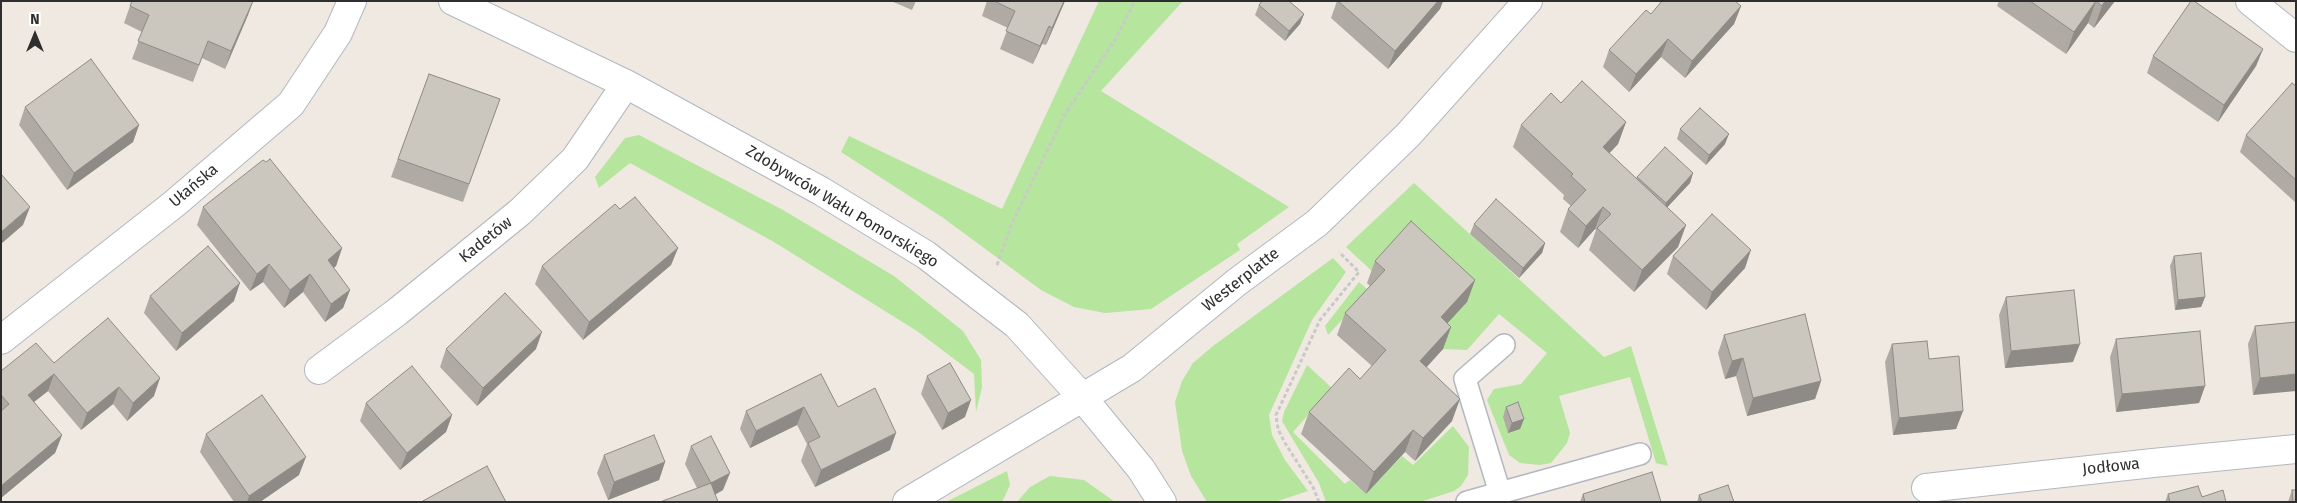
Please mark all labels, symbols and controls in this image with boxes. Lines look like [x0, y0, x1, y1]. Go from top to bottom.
north arrow [10, 10, 60, 60]
text: N [30, 11, 40, 28]
street label: Zdobywców Wału Pomorskiego [742, 142, 942, 272]
street label: Ułańska [166, 160, 222, 212]
street label: Kadetów [456, 213, 516, 267]
street label: Westerplatte [1199, 244, 1283, 316]
street label: Jodłowa [2081, 454, 2141, 480]

